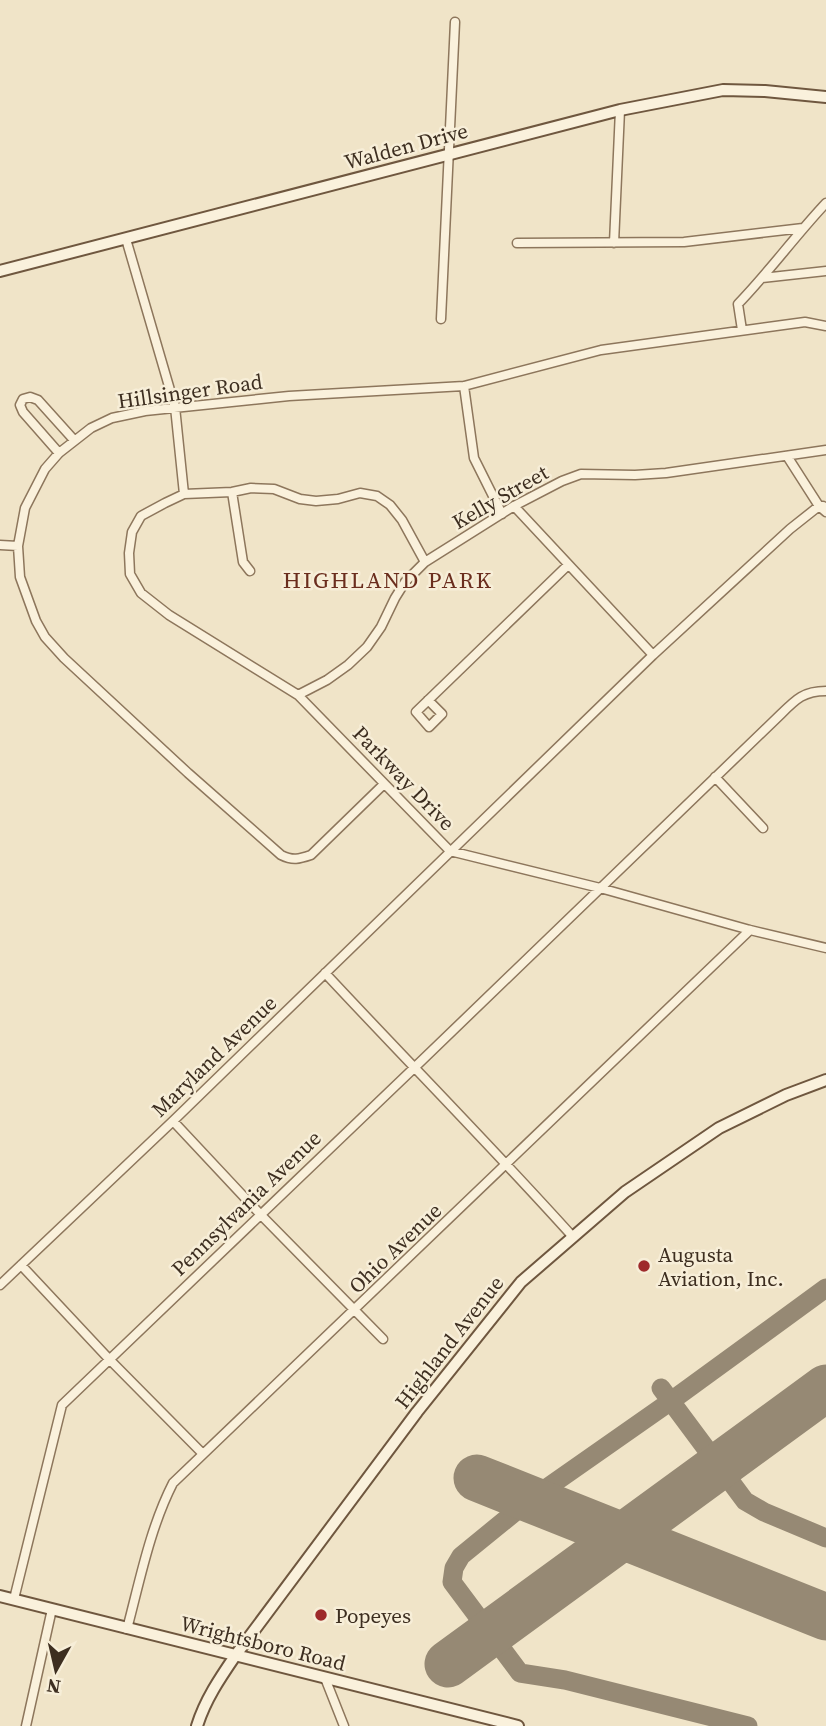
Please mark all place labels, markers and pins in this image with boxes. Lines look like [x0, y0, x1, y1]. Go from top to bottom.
place label: Augusta Aviation, Inc. [658, 1240, 784, 1293]
marker: Augusta Aviation, Inc. [636, 1258, 652, 1274]
place label: Popeyes [335, 1601, 411, 1630]
marker: Popeyes [313, 1607, 329, 1623]

